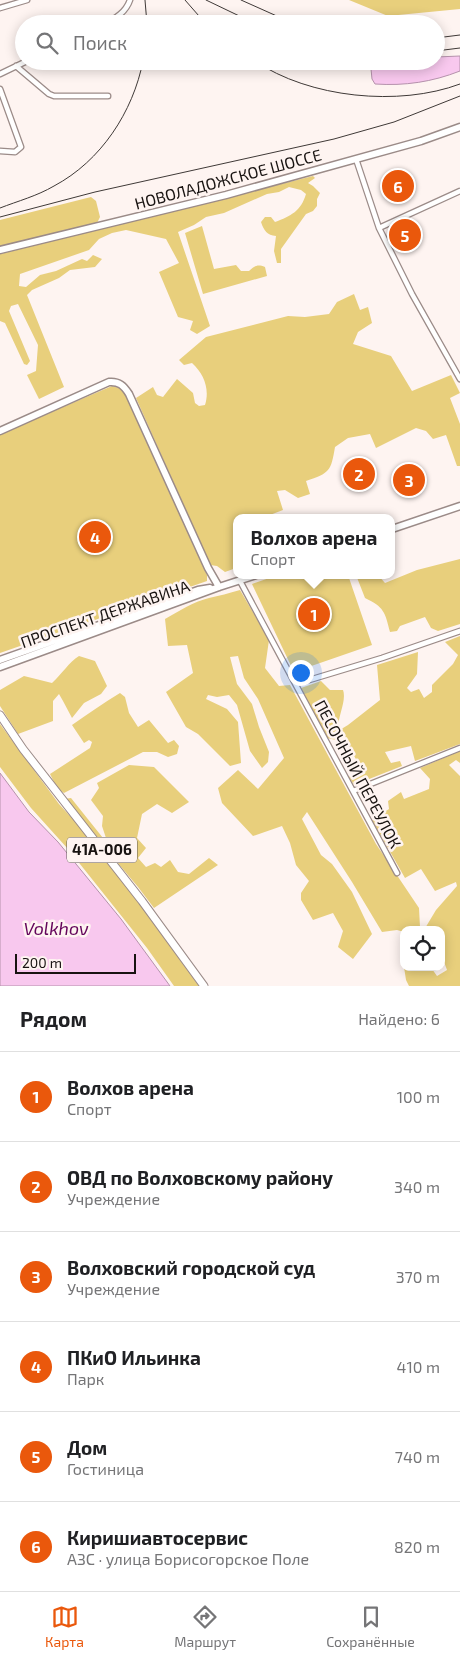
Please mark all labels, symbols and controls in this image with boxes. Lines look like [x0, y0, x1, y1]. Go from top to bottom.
search box [15, 15, 445, 70]
icon: search [33, 29, 61, 57]
text: Поиск [73, 31, 127, 54]
street label: НОВОЛАДОЖСКОЕ ШОССЕ [132, 144, 323, 213]
pin: 6 [382, 167, 414, 205]
pin: 5 [389, 216, 421, 254]
pin: 2 [343, 455, 375, 493]
pin: 3 [393, 461, 425, 499]
popup [233, 514, 395, 579]
pin: 4 [79, 518, 111, 556]
text: Волхов арена [251, 526, 377, 549]
text: Спорт [251, 549, 295, 568]
street label: ПРОСПЕКТ ДЕРЖАВИНА [18, 576, 192, 651]
pin: 1 [298, 595, 330, 633]
your location [288, 660, 314, 686]
street label: ПЕСОЧНЫЙ ПЕРЕУЛОК [311, 696, 406, 851]
road number: 41А-006 [67, 838, 137, 862]
water label: Volkhov [23, 917, 89, 939]
map controls [400, 926, 445, 971]
button: locate [400, 926, 445, 971]
scale bar [15, 951, 136, 974]
text: 200 m [22, 954, 62, 971]
text: Рядом [20, 1006, 87, 1031]
text: Найдено: 6 [358, 1009, 440, 1028]
text: Волхов арена [67, 1076, 194, 1099]
text: 1 [33, 1087, 39, 1106]
text: 100 m [397, 1087, 440, 1106]
text: Спорт [67, 1099, 112, 1118]
text: ОВД по Волховскому району [67, 1166, 333, 1189]
text: 2 [31, 1177, 41, 1196]
text: 340 m [394, 1177, 440, 1196]
text: Учреждение [67, 1189, 160, 1208]
text: Волховский городской суд [67, 1256, 315, 1279]
text: 3 [31, 1267, 41, 1286]
text: 370 m [396, 1267, 440, 1286]
text: Учреждение [67, 1279, 160, 1298]
text: ПКиО Ильинка [67, 1346, 201, 1369]
text: 4 [31, 1357, 41, 1376]
text: 410 m [397, 1357, 440, 1376]
text: Парк [67, 1369, 104, 1388]
text: Дом [67, 1436, 107, 1459]
text: 5 [32, 1447, 40, 1466]
text: 740 m [395, 1447, 440, 1466]
text: Гостиница [67, 1459, 144, 1478]
text: Киришиавтосервис [67, 1526, 248, 1549]
text: 6 [31, 1537, 41, 1556]
text: 820 m [394, 1537, 440, 1556]
text: АЗС · улица Борисогорское Поле [67, 1549, 309, 1568]
tab: Карта [45, 1603, 84, 1650]
tab: Маршрут [174, 1603, 236, 1650]
tab: Сохранённые [326, 1603, 415, 1650]

